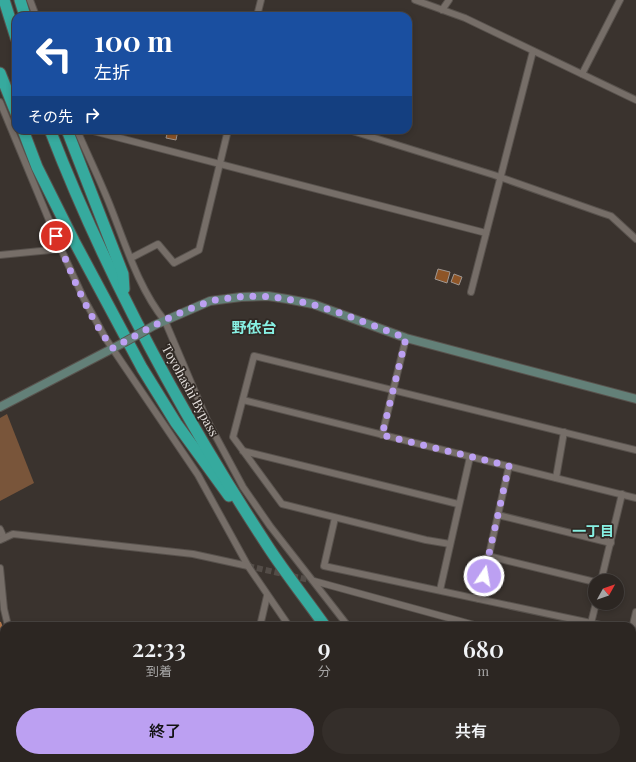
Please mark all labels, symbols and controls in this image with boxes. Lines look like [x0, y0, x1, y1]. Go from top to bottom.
text: 100 m [94, 22, 173, 59]
icon: left [28, 28, 80, 80]
text: 左折 [94, 60, 130, 84]
icon: right [81, 104, 103, 126]
text: その先 [28, 106, 73, 126]
pin [39, 219, 73, 253]
icon: arrive [45, 225, 67, 247]
district label: 野依台 [231, 317, 277, 337]
street label: Toyohashi Bypass [159, 341, 223, 439]
district label: 一丁目 [572, 521, 614, 540]
position arrow [463, 555, 505, 597]
north arrow [588, 574, 624, 610]
map controls [588, 574, 624, 610]
text: 22:33 [132, 631, 186, 663]
text: 9 [318, 631, 331, 663]
text: 680 [463, 632, 504, 664]
text: 到着 [146, 662, 172, 679]
text: 分 [318, 662, 331, 679]
text: m [478, 662, 489, 679]
button: 終了 [16, 708, 314, 754]
button: 共有 [322, 708, 620, 754]

